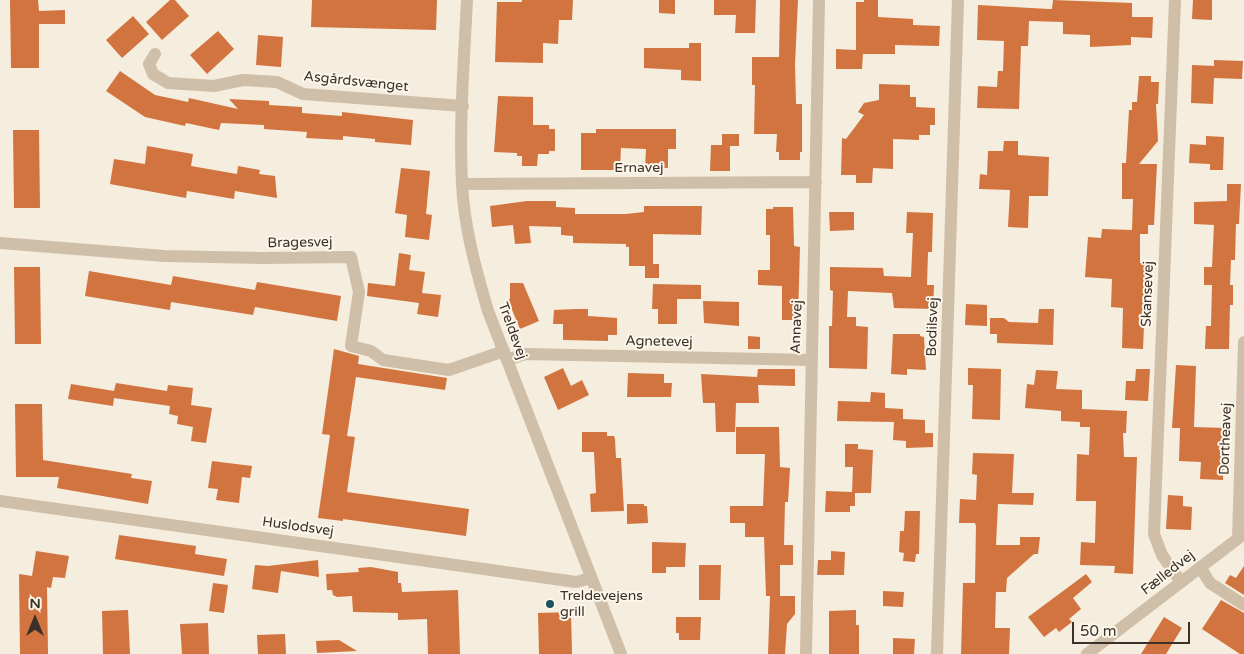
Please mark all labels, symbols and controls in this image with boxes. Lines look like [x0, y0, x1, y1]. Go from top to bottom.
street label: Asgårdsvænget [303, 68, 409, 96]
street label: Ernavej [614, 160, 664, 176]
street label: Bragesvej [267, 234, 333, 252]
street label: Skansevej [1138, 261, 1158, 327]
street label: Bodilsvej [924, 297, 942, 357]
street label: Treldevej [494, 300, 530, 362]
street label: Annavej [788, 300, 806, 354]
street label: Agnetevej [625, 333, 693, 351]
street label: Dortheavej [1216, 402, 1236, 476]
street label: Huslodsvej [261, 514, 335, 540]
street label: Fælledvej [1138, 547, 1198, 599]
place label: Treldevejens grill [560, 588, 643, 620]
north arrow [10, 594, 60, 644]
text: N [29, 595, 41, 612]
marker: Treldevejens grill [544, 598, 556, 610]
scale bar [1074, 612, 1192, 644]
text: 50 m [1080, 622, 1117, 640]

